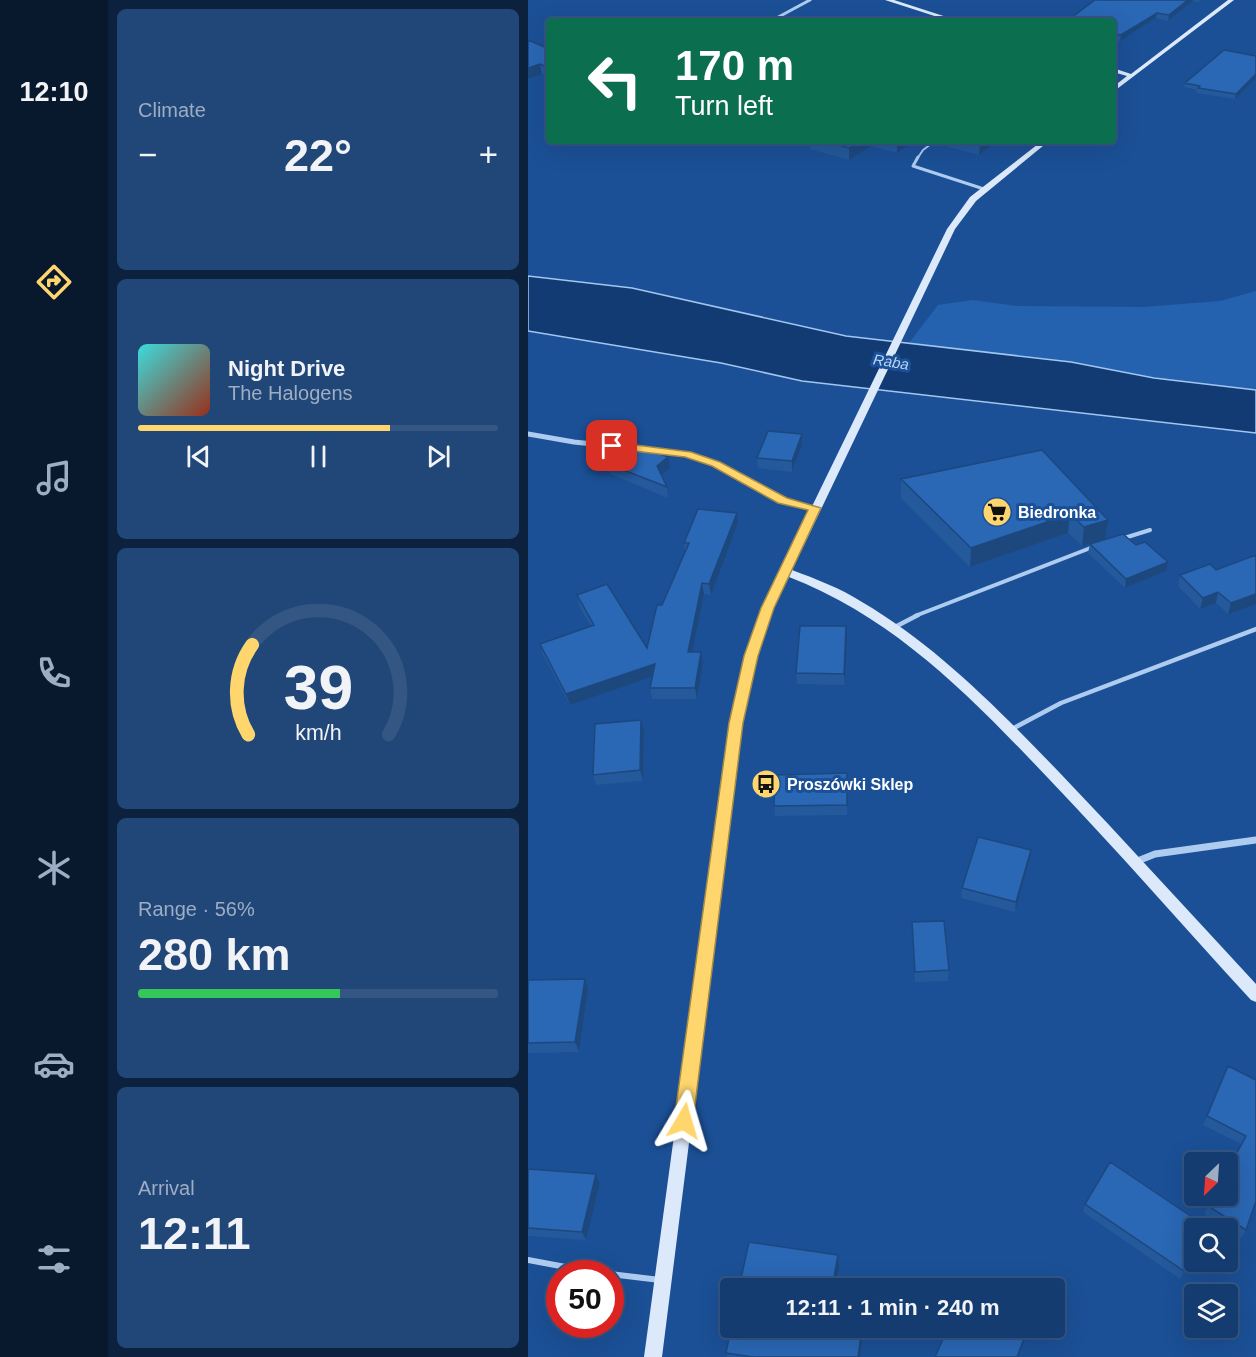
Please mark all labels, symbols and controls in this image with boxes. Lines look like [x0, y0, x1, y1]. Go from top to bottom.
icon: left [576, 42, 654, 120]
text: 170 m [675, 42, 794, 89]
text: 12:10 [19, 77, 89, 107]
text: Turn left [675, 91, 773, 121]
text: Climate [138, 99, 206, 121]
text: 22° [284, 130, 352, 181]
text: − [138, 136, 157, 173]
text: + [479, 136, 498, 173]
icon: directions [33, 261, 75, 303]
water label: Raba [872, 350, 910, 373]
text: Night Drive [228, 356, 345, 381]
text: The Halogens [228, 382, 353, 404]
pin [586, 420, 637, 471]
icon: arrive [595, 429, 628, 462]
icon: previous [182, 440, 215, 473]
icon: pause [302, 440, 335, 473]
icon: next [422, 440, 455, 473]
icon: music [33, 457, 75, 499]
supermarket icon: Biedronka [981, 496, 1013, 528]
place label: Biedronka [1018, 504, 1096, 521]
icon: phone [33, 652, 75, 694]
text: 39 [283, 654, 353, 723]
text: km/h [295, 722, 341, 746]
bus stop icon: Proszówki Sklep [750, 768, 782, 800]
place label: Proszówki Sklep [787, 776, 913, 793]
icon: climate [33, 847, 75, 889]
text: Range · 56% [138, 898, 255, 920]
text: 280 km [138, 929, 291, 980]
icon: car [33, 1043, 75, 1085]
position arrow [652, 1089, 716, 1153]
north arrow [1184, 1152, 1238, 1206]
map controls [1184, 1152, 1238, 1338]
text: Arrival [138, 1177, 195, 1199]
text: 12:11 [138, 1208, 251, 1259]
button: search [1184, 1218, 1238, 1272]
icon: filters [33, 1238, 75, 1280]
speed limit sign: 50 [546, 1260, 624, 1338]
button: layers [1184, 1284, 1238, 1338]
text: 12:11 · 1 min · 240 m [786, 1295, 1000, 1320]

